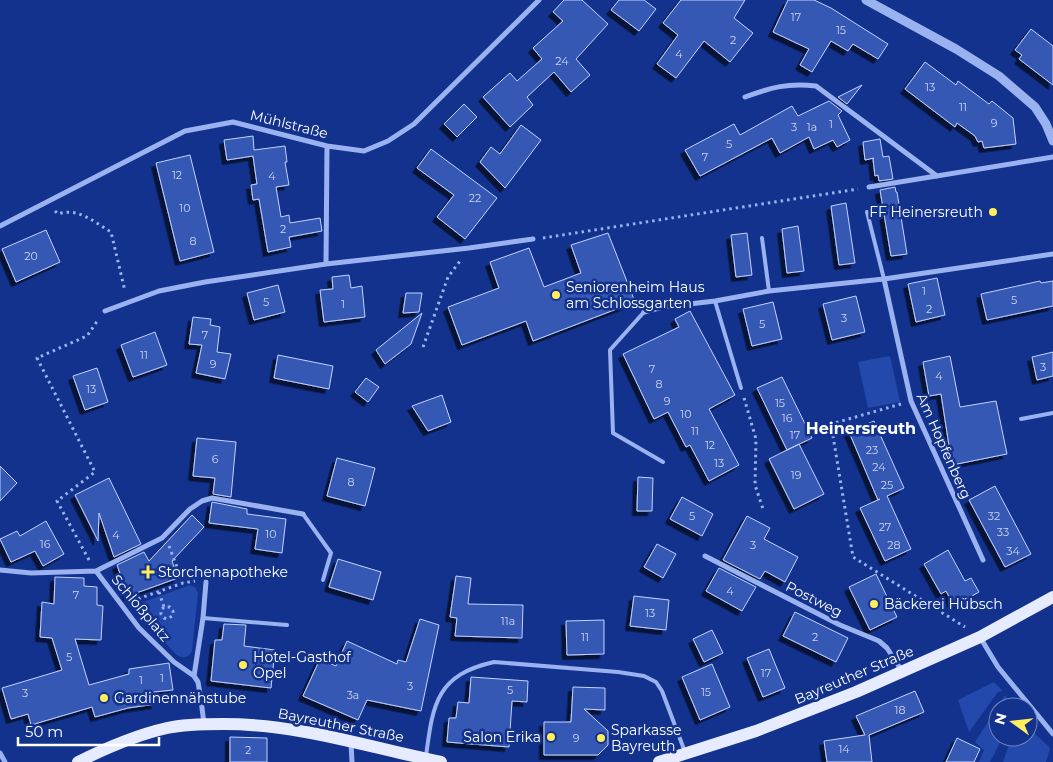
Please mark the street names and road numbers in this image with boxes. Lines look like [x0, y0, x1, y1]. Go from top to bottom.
street label: Mühlstraße [248, 106, 330, 142]
street label: Am Hopfenberg [913, 390, 975, 502]
street label: Schloßplatz [108, 571, 174, 645]
street label: Postweg [783, 577, 845, 621]
street label: Bayreuther Straße [792, 642, 916, 708]
street label: Bayreuther Straße [277, 704, 405, 746]

